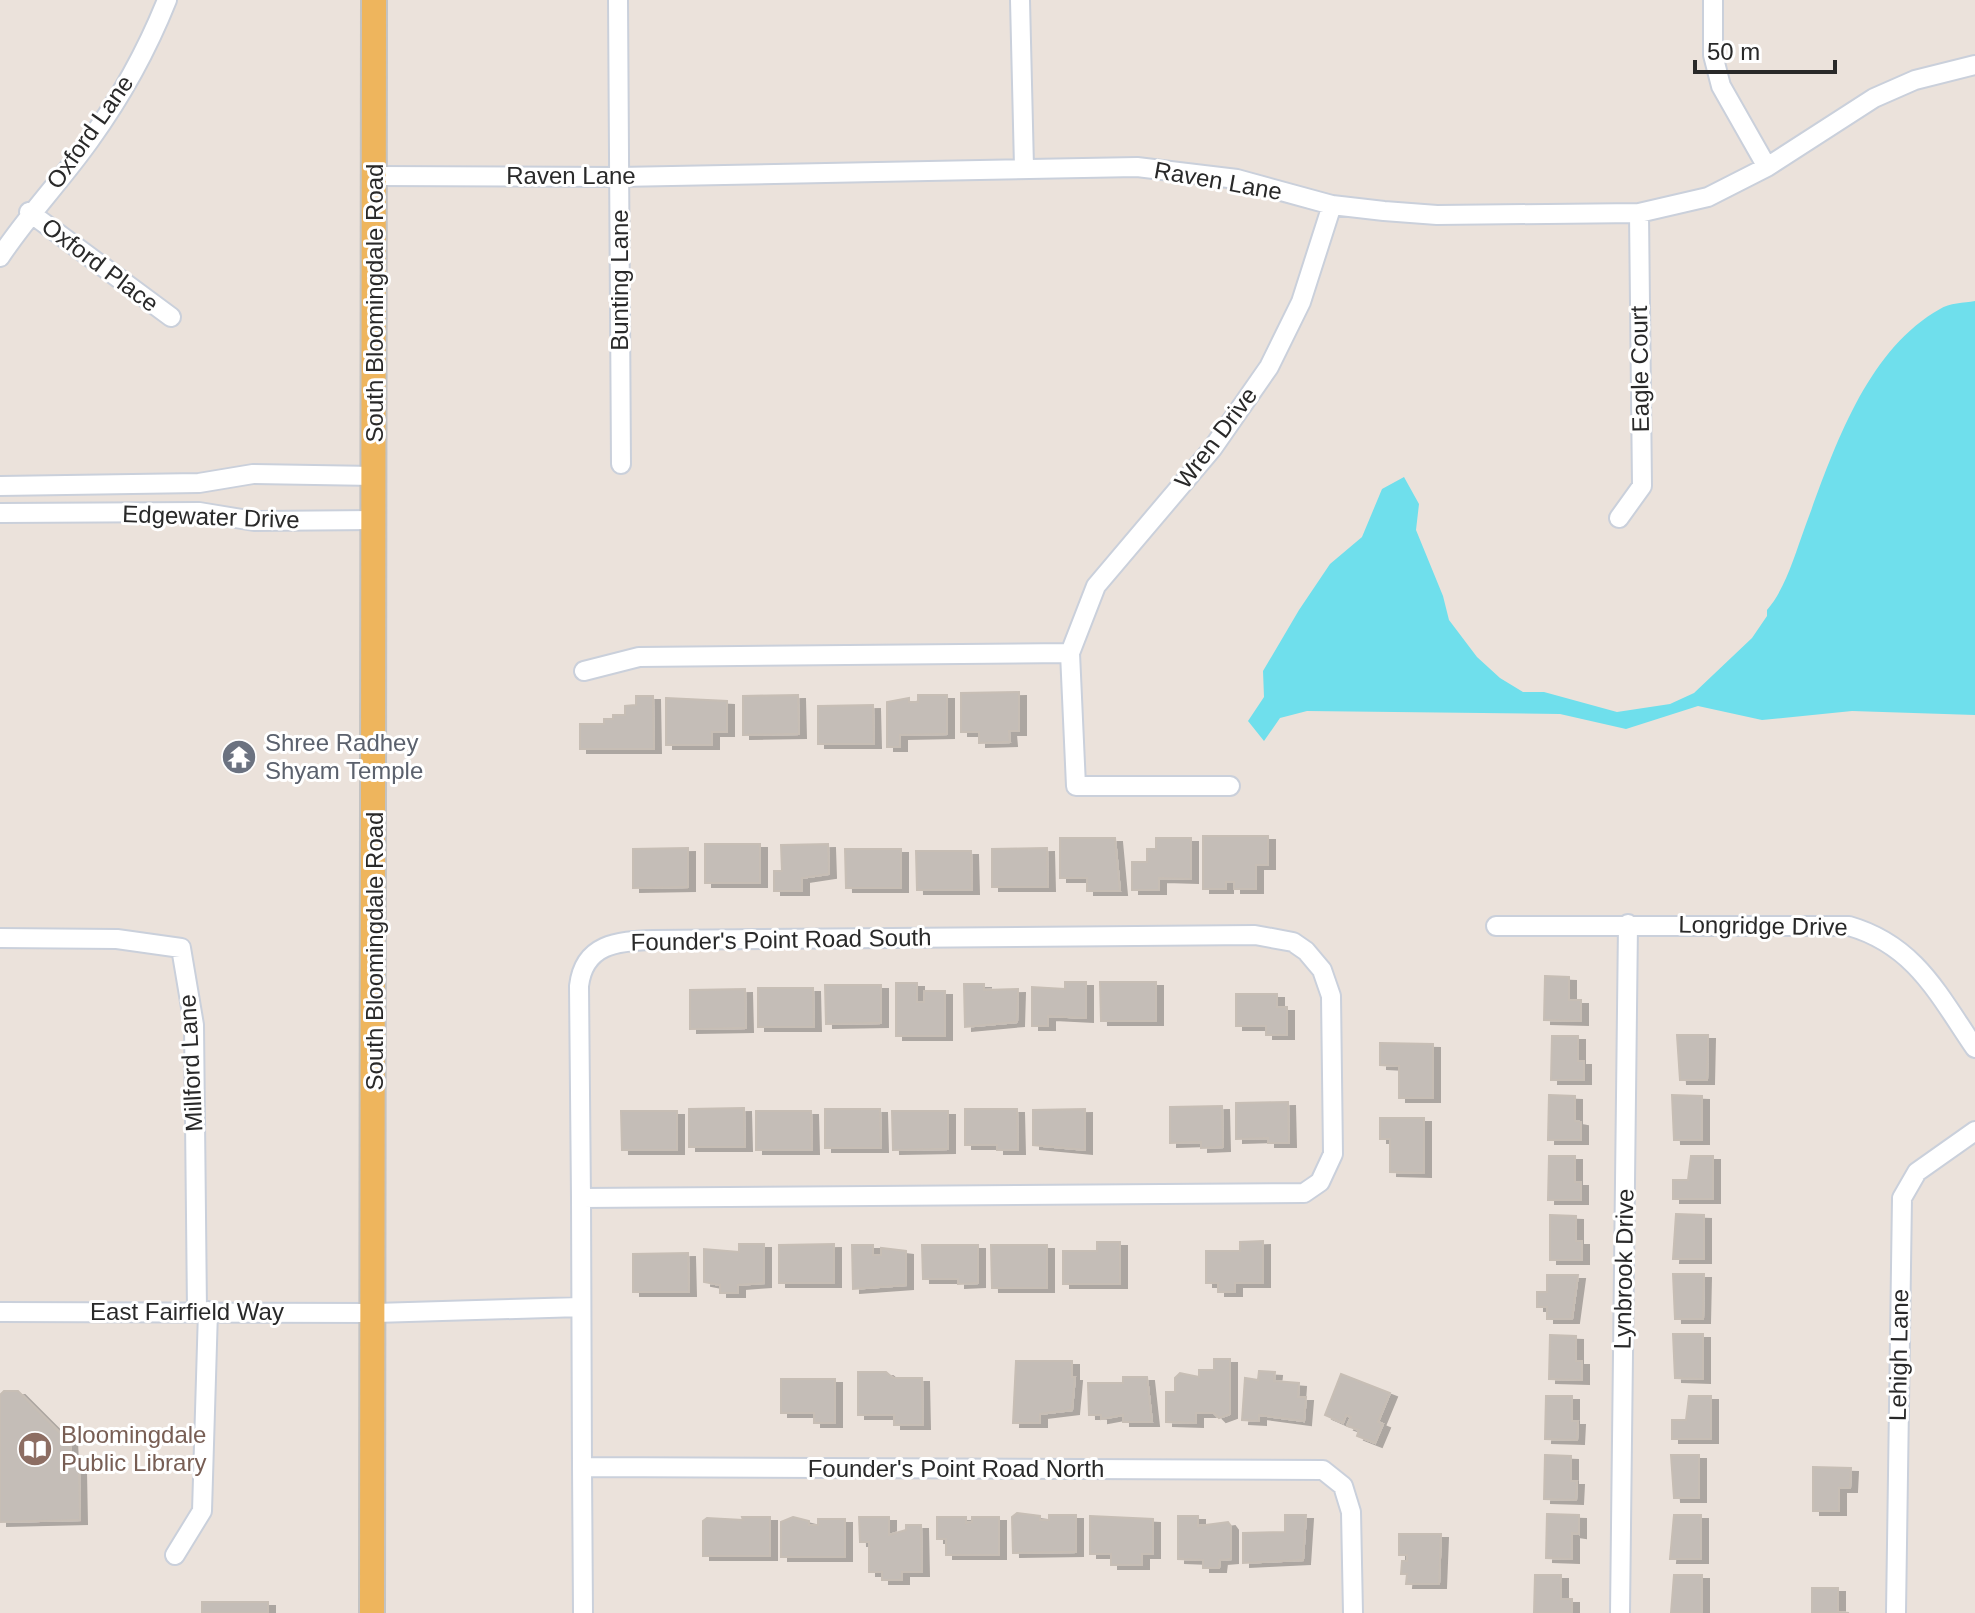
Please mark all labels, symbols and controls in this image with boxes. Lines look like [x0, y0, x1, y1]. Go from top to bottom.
scale bar [1695, 24, 1835, 74]
text: 50 m [1707, 38, 1760, 65]
street label: Oxford Lane [41, 70, 139, 194]
street label: Raven Lane [1152, 156, 1284, 205]
street label: Raven Lane [506, 162, 636, 189]
street label: South Bloomingdale Road [361, 164, 388, 442]
street label: Bunting Lane [606, 209, 633, 351]
street label: Oxford Place [37, 212, 164, 317]
street label: Eagle Court [1625, 305, 1654, 433]
street label: Wren Drive [1169, 382, 1262, 494]
street label: Edgewater Drive [122, 500, 300, 533]
place label: Shree Radhey Shyam Temple [265, 729, 423, 784]
temple icon: Shree Radhey Shyam Temple [220, 738, 258, 776]
street label: South Bloomingdale Road [361, 812, 388, 1090]
street label: Longridge Drive [1678, 911, 1848, 940]
street label: Founder's Point Road South [630, 923, 932, 956]
street label: Millford Lane [173, 994, 208, 1132]
street label: Lynbrook Drive [1609, 1189, 1638, 1349]
street label: Lehigh Lane [1884, 1289, 1913, 1421]
street label: East Fairfield Way [90, 1298, 284, 1325]
place label: Bloomingdale Public Library [61, 1421, 206, 1476]
library icon: Bloomingdale Public Library [16, 1430, 54, 1468]
street label: Founder's Point Road North [808, 1455, 1104, 1482]

